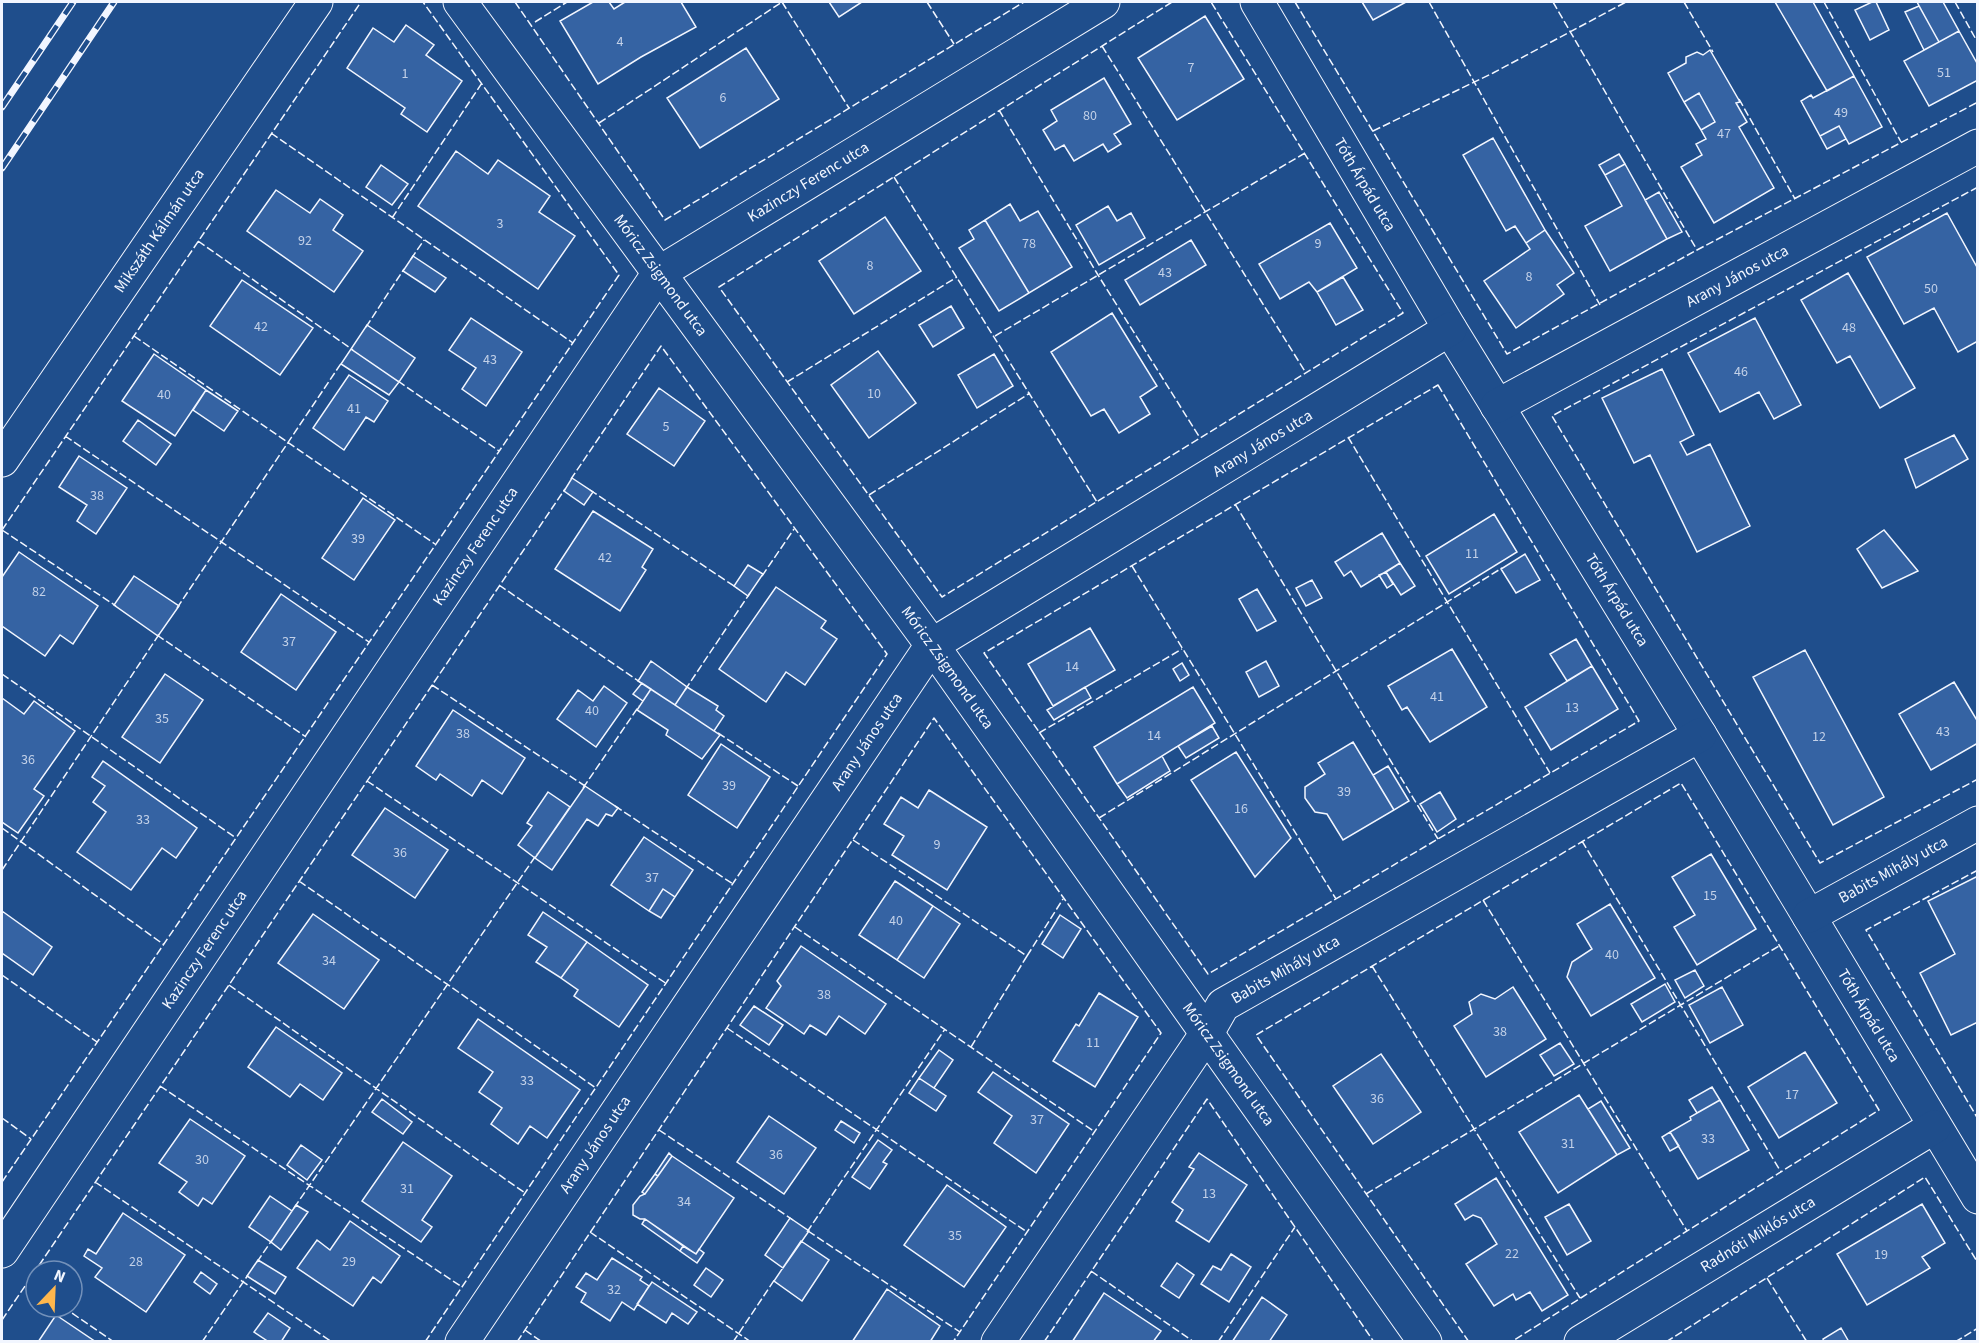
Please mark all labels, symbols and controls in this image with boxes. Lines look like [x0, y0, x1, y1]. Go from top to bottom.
house number: 4 [617, 32, 624, 52]
house number: 7 [1188, 58, 1195, 78]
house number: 51 [1937, 63, 1951, 83]
house number: 1 [402, 64, 409, 84]
house number: 6 [720, 88, 727, 108]
house number: 49 [1834, 103, 1848, 123]
house number: 80 [1083, 106, 1097, 126]
house number: 47 [1717, 124, 1731, 144]
street label: Tóth Árpád utca [1328, 134, 1401, 236]
street label: Kazinczy Ferenc utca [743, 136, 873, 228]
street label: Mikszáth Kálmán utca [109, 164, 209, 297]
street label: Móricz Zsigmond utca [608, 210, 713, 341]
house number: 3 [497, 214, 504, 234]
house number: 92 [298, 231, 312, 251]
house number: 78 [1022, 234, 1036, 254]
house number: 9 [1315, 234, 1322, 254]
street label: Arany János utca [1682, 239, 1792, 313]
house number: 8 [867, 256, 874, 276]
house number: 43 [1158, 263, 1172, 283]
house number: 8 [1526, 267, 1533, 287]
house number: 50 [1924, 279, 1938, 299]
house number: 42 [254, 317, 268, 337]
house number: 48 [1842, 318, 1856, 338]
house number: 43 [483, 350, 497, 370]
house number: 46 [1734, 362, 1748, 382]
house number: 10 [867, 384, 881, 404]
house number: 40 [157, 385, 171, 405]
house number: 41 [347, 399, 361, 419]
street label: Arany János utca [1208, 404, 1317, 482]
house number: 5 [663, 417, 670, 437]
street label: Kazinczy Ferenc utca [428, 482, 523, 610]
house number: 38 [90, 486, 104, 506]
house number: 39 [351, 529, 365, 549]
house number: 11 [1465, 544, 1479, 564]
house number: 42 [598, 548, 612, 568]
street label: Tóth Árpád utca [1580, 549, 1654, 651]
house number: 82 [32, 582, 46, 602]
street label: Móricz Zsigmond utca [896, 602, 999, 733]
house number: 37 [282, 632, 296, 652]
house number: 14 [1065, 657, 1079, 677]
house number: 41 [1430, 687, 1444, 707]
street label: Arany János utca [826, 688, 908, 795]
house number: 13 [1565, 698, 1579, 718]
house number: 40 [585, 701, 599, 721]
house number: 35 [155, 709, 169, 729]
house number: 43 [1936, 722, 1950, 742]
house number: 38 [456, 724, 470, 744]
house number: 14 [1147, 726, 1161, 746]
house number: 12 [1812, 727, 1826, 747]
house number: 36 [21, 750, 35, 770]
house number: 39 [722, 776, 736, 796]
house number: 39 [1337, 782, 1351, 802]
house number: 16 [1234, 799, 1248, 819]
house number: 33 [136, 810, 150, 830]
street label: Babits Mihály utca [1834, 831, 1952, 909]
house number: 9 [934, 835, 941, 855]
house number: 36 [393, 843, 407, 863]
house number: 37 [645, 868, 659, 888]
street label: Kazinczy Ferenc utca [157, 886, 252, 1013]
house number: 15 [1703, 886, 1717, 906]
house number: 40 [889, 911, 903, 931]
street label: Babits Mihály utca [1227, 930, 1344, 1009]
house number: 40 [1605, 945, 1619, 965]
house number: 34 [322, 951, 336, 971]
street label: Tóth Árpád utca [1832, 965, 1905, 1066]
house number: 38 [817, 985, 831, 1005]
street label: Móricz Zsigmond utca [1177, 998, 1280, 1130]
house number: 38 [1493, 1022, 1507, 1042]
house number: 11 [1086, 1033, 1100, 1053]
house number: 33 [520, 1071, 534, 1091]
house number: 17 [1785, 1085, 1799, 1105]
house number: 36 [1370, 1089, 1384, 1109]
street label: Arany János utca [554, 1091, 636, 1198]
house number: 37 [1030, 1110, 1044, 1130]
house number: 33 [1701, 1129, 1715, 1149]
house number: 31 [1561, 1134, 1575, 1154]
house number: 36 [769, 1145, 783, 1165]
house number: 30 [195, 1150, 209, 1170]
house number: 31 [400, 1179, 414, 1199]
house number: 13 [1202, 1184, 1216, 1204]
street label: Radnóti Miklós utca [1696, 1191, 1819, 1278]
house number: 34 [677, 1192, 691, 1212]
house number: 35 [948, 1226, 962, 1246]
house number: 22 [1505, 1244, 1519, 1264]
house number: 19 [1874, 1245, 1888, 1265]
house number: 28 [129, 1252, 143, 1272]
house number: 29 [342, 1252, 356, 1272]
north arrow [24, 1259, 84, 1319]
text: N [50, 1264, 69, 1288]
house number: 32 [607, 1280, 621, 1300]

